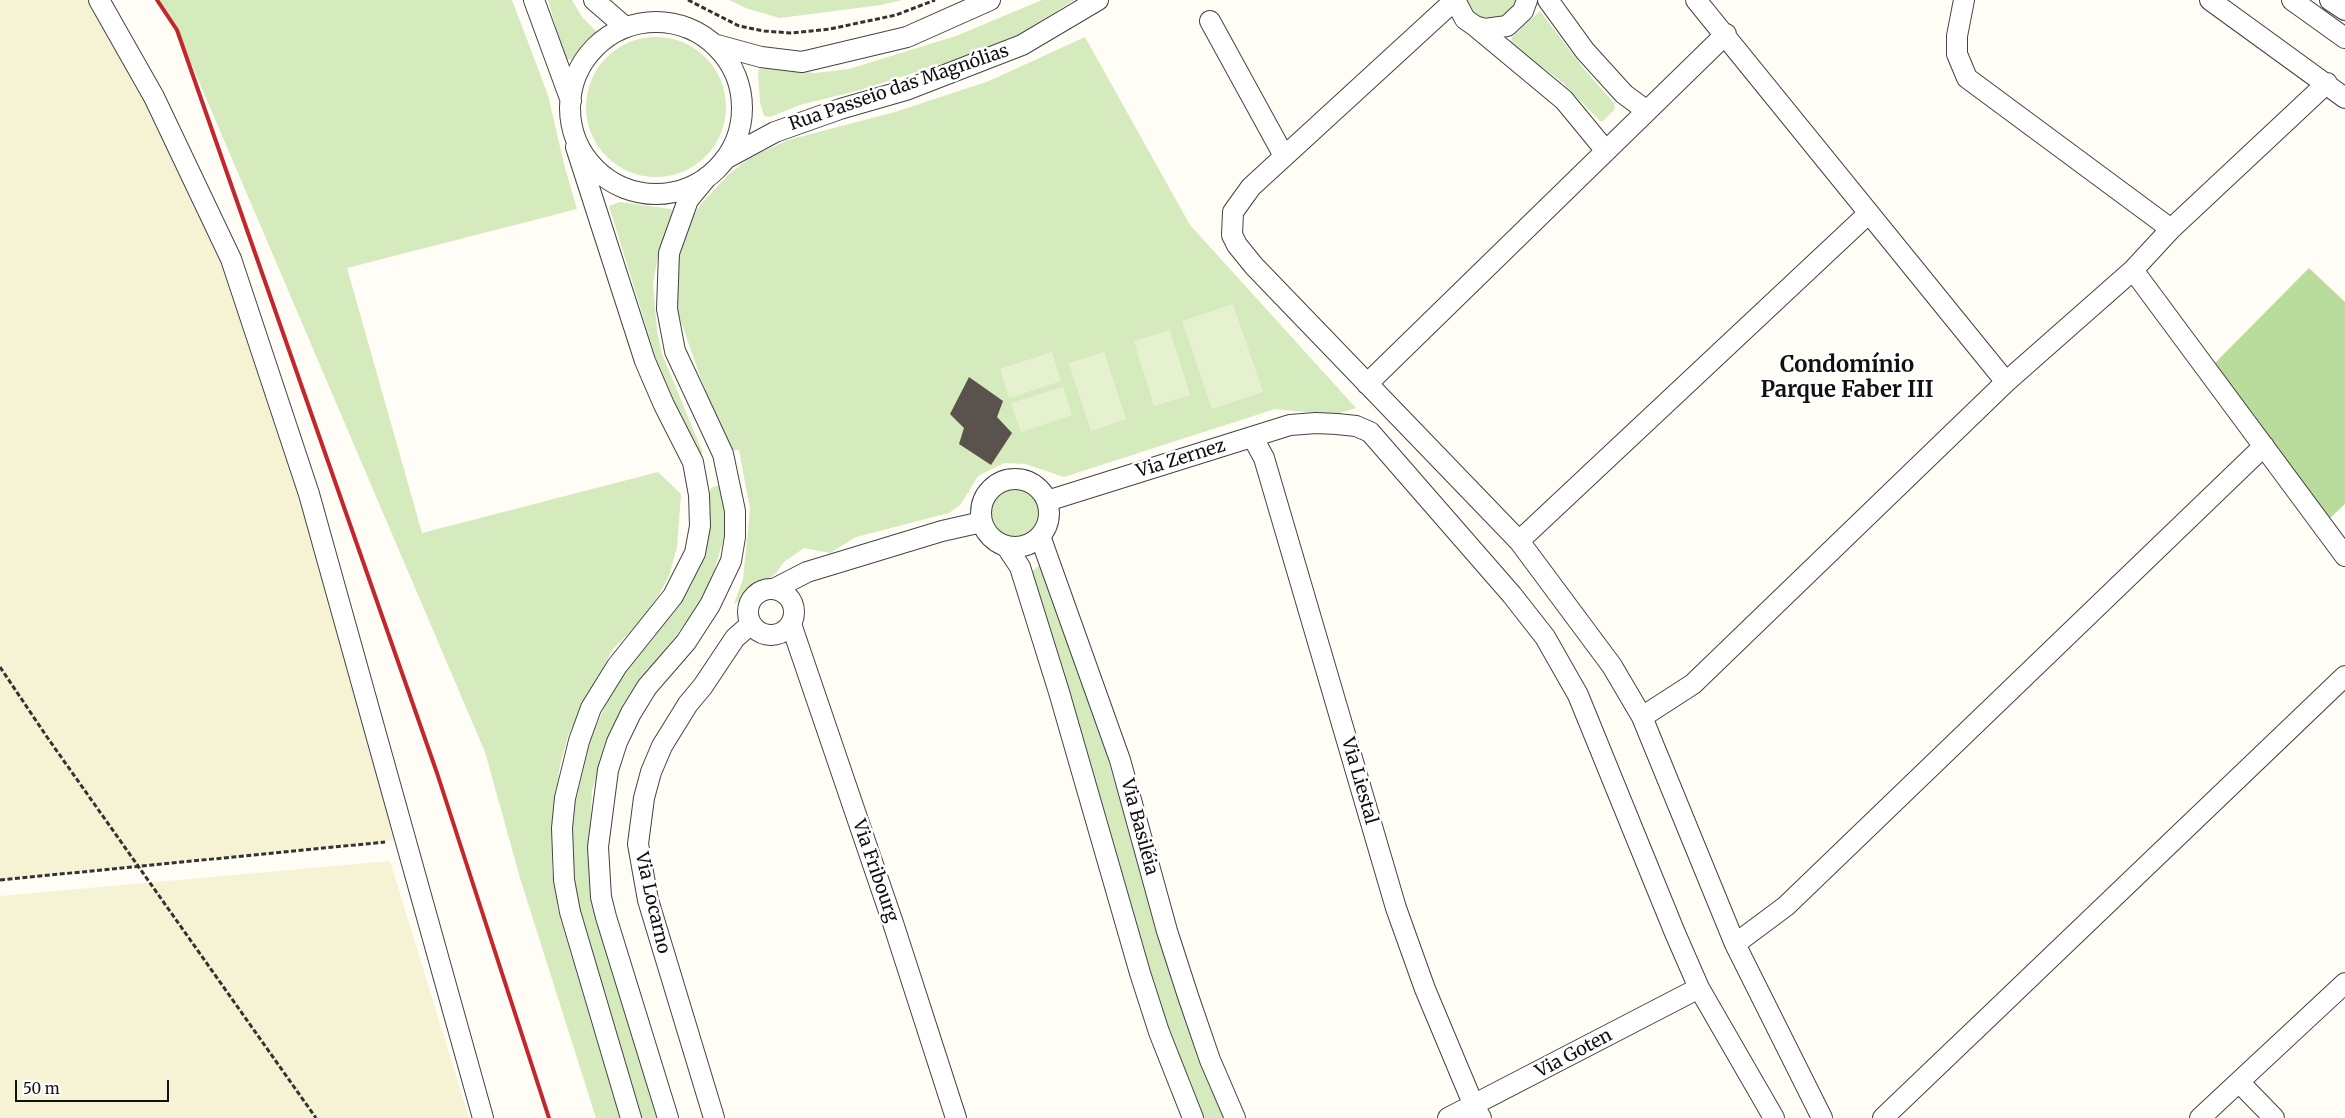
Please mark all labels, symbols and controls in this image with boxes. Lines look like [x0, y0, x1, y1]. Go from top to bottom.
street label: Rua Passeio das Magnólias [786, 40, 1012, 136]
district label: Condomínio Parque Faber III [1760, 353, 1934, 404]
street label: Via Zernez [1134, 435, 1228, 483]
street label: Via Liestal [1336, 735, 1382, 827]
street label: Via Basiléia [1116, 777, 1162, 877]
street label: Via Fribourg [847, 817, 903, 925]
street label: Via Locarno [630, 850, 674, 956]
street label: Via Goten [1532, 1025, 1616, 1083]
scale bar [18, 1070, 171, 1102]
text: 50 m [23, 1079, 60, 1098]

